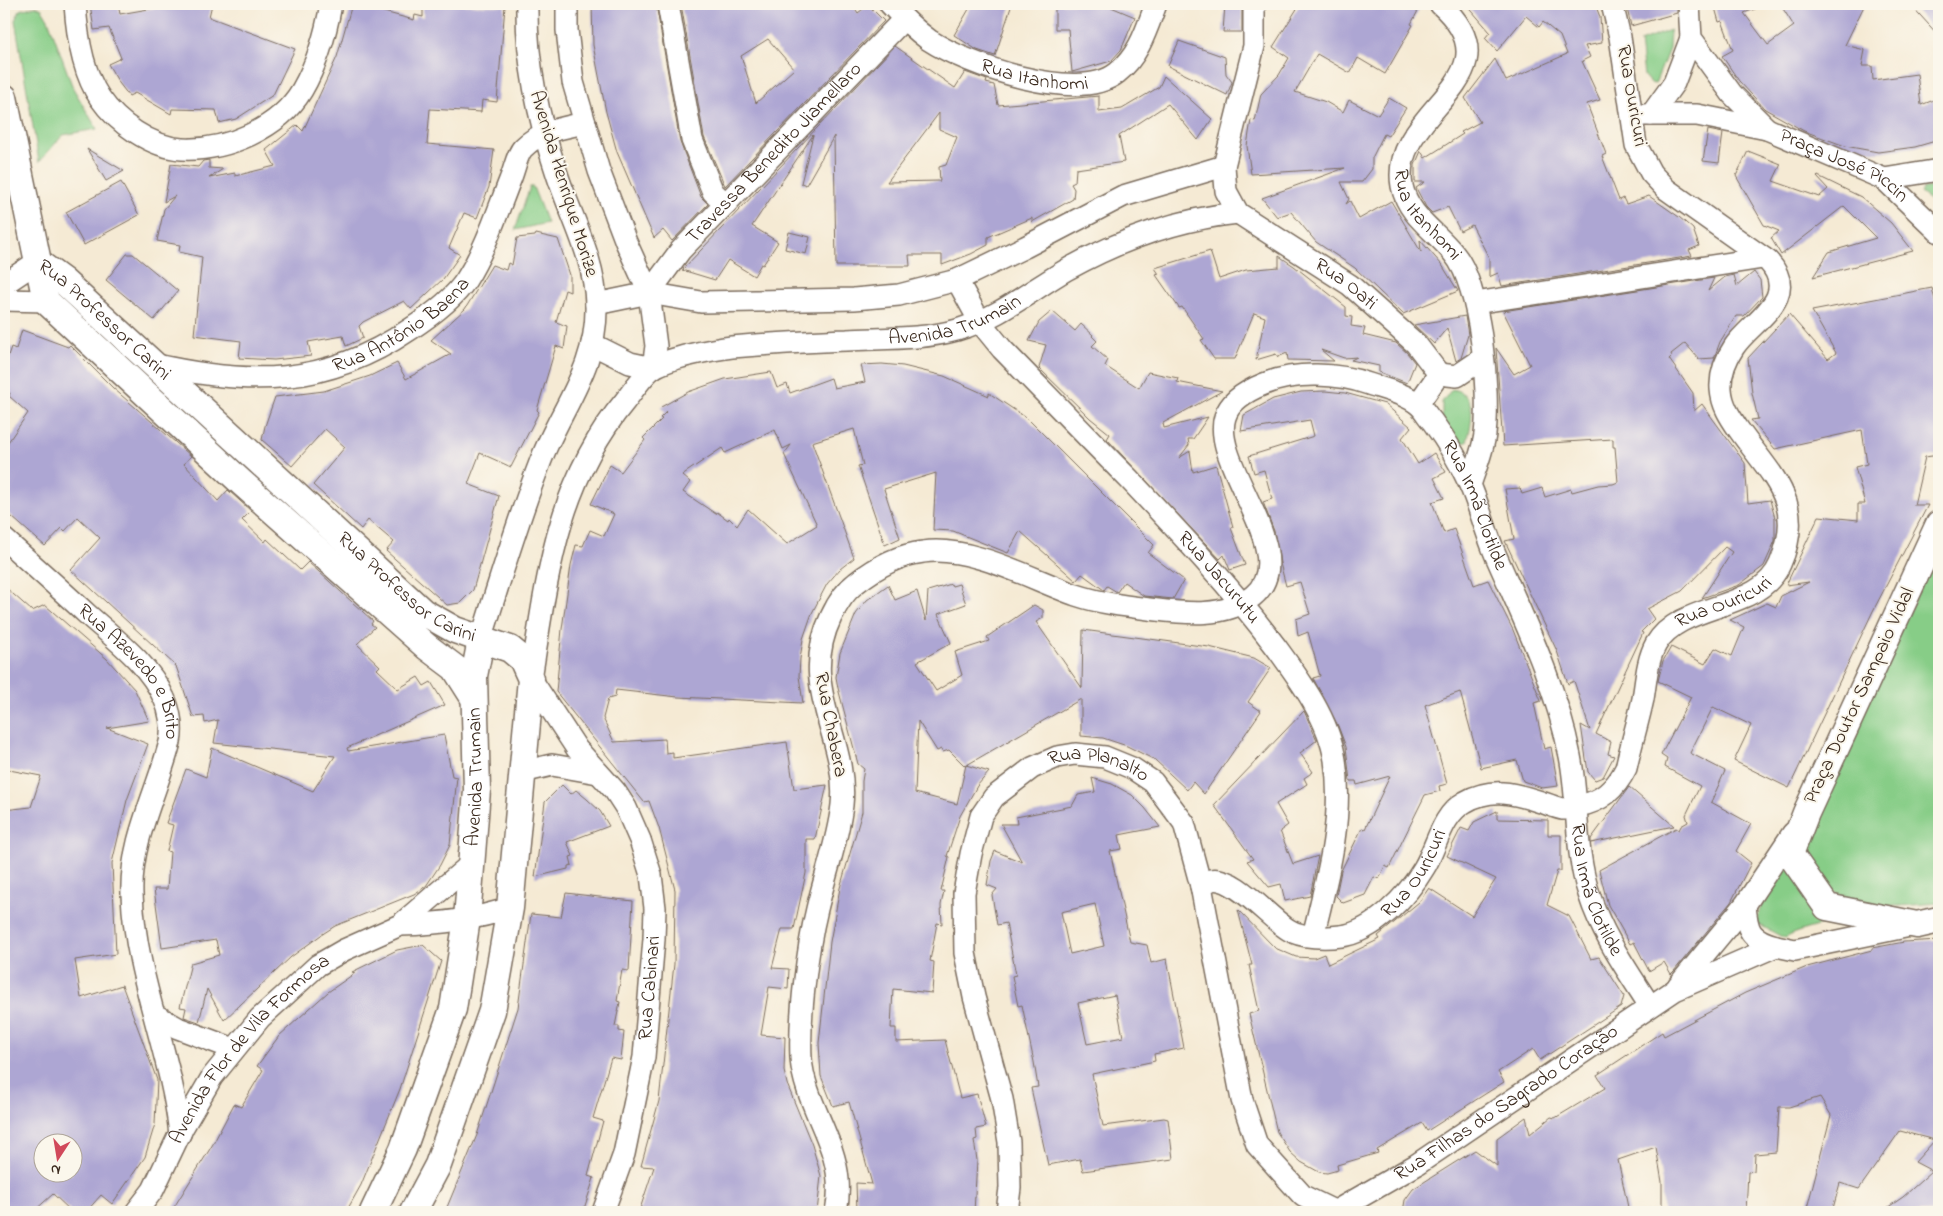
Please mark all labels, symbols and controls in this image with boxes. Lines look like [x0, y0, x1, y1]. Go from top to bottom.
street label: Rua Ouricuri [1608, 43, 1654, 149]
street label: Rua Itanhomi [976, 51, 1090, 99]
street label: Travessa Benedito Jiamellaro [679, 56, 869, 251]
street label: Avenida Henrique Morize [521, 87, 605, 281]
street label: Praça José Piccin [1775, 121, 1915, 210]
street label: Rua Itanhomi [1386, 169, 1469, 267]
street label: Rua Oati [1308, 251, 1384, 317]
street label: Rua Professor Carini [31, 252, 177, 388]
street label: Rua Antônio Baena [329, 272, 478, 381]
street label: Avenida Trumain [888, 287, 1027, 353]
street label: Rua Irmã Clotilde [1434, 435, 1515, 575]
street label: Rua Professor Carini [330, 525, 480, 651]
street label: Rua Jacurutu [1170, 525, 1267, 630]
street label: Rua Ouricuri [1670, 570, 1779, 636]
street label: Praça Doutor Sampaio Vidal [1797, 583, 1923, 809]
street label: Rua Azevedo e Brito [70, 597, 186, 740]
street label: Rua Chabera [806, 670, 854, 780]
street label: Avenida Trumain [458, 707, 492, 847]
street label: Rua Planalto [1043, 739, 1155, 790]
street label: Rua Irmã Clotilde [1563, 822, 1630, 962]
street label: Rua Ouricuri [1375, 824, 1454, 925]
street label: Rua Cabinari [631, 935, 669, 1041]
street label: Avenida Flor de Vila Formosa [163, 947, 335, 1149]
street label: Rua Filhas do Sagrado Coração [1389, 1018, 1624, 1189]
north arrow [32, 1134, 82, 1184]
text: N [49, 1158, 62, 1181]

